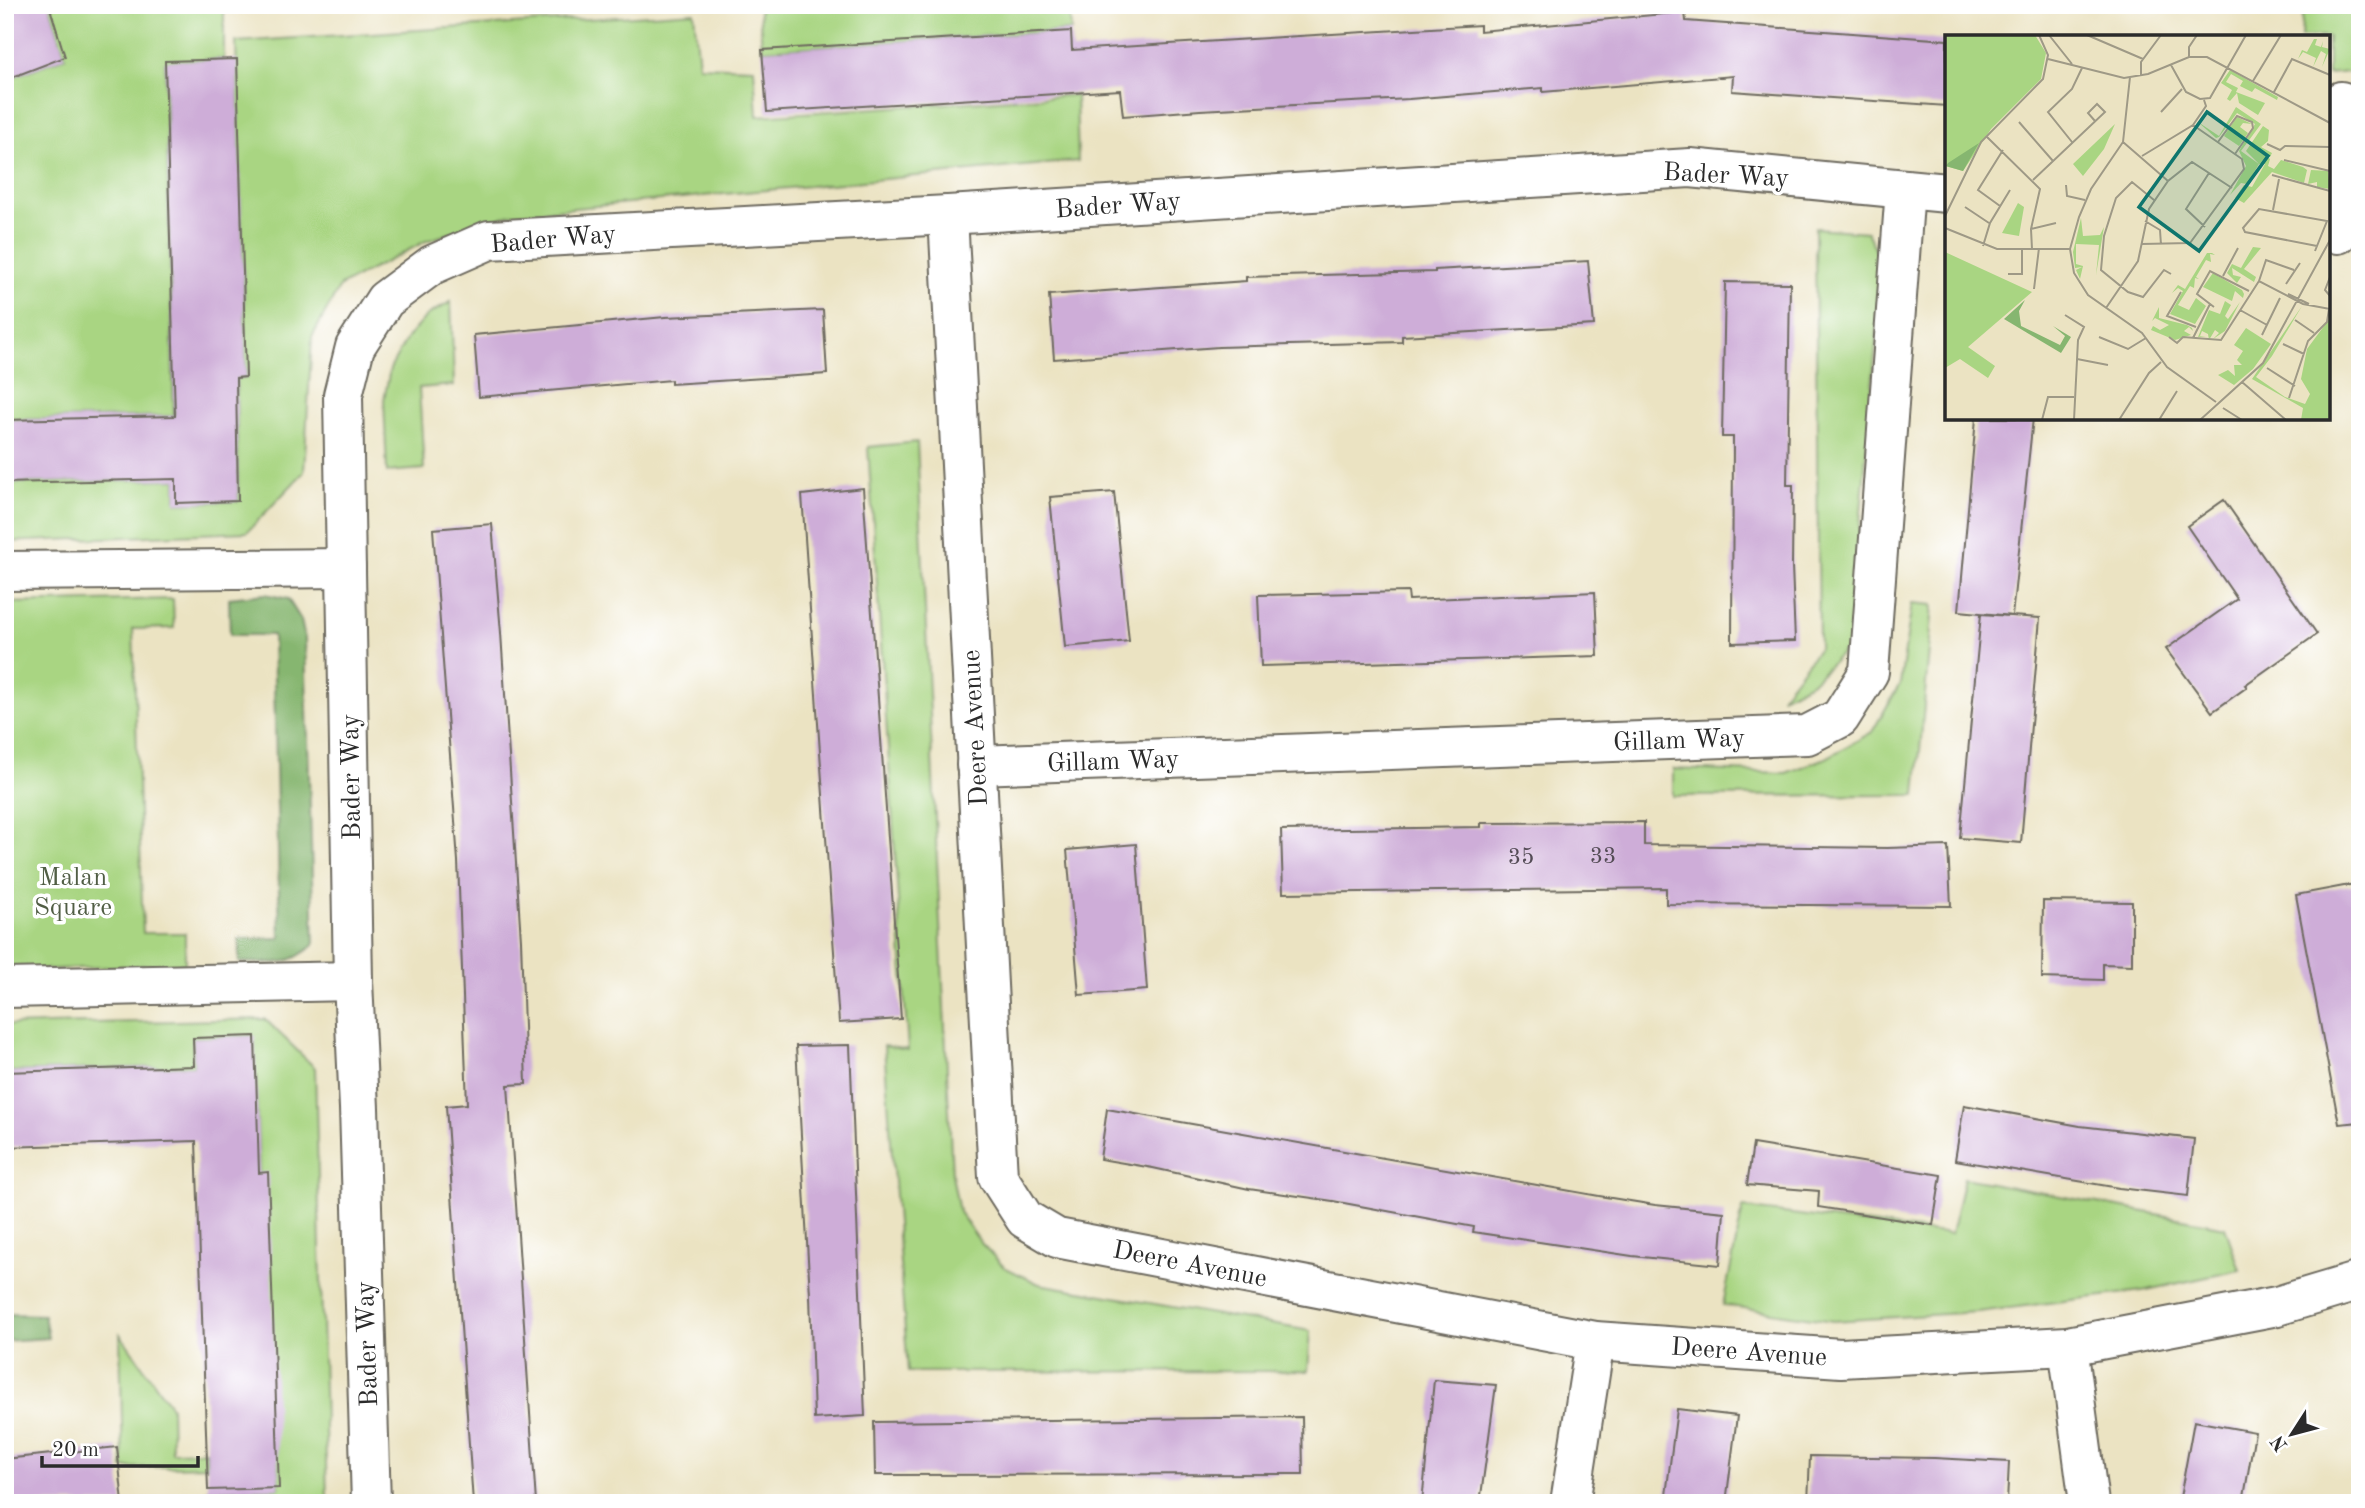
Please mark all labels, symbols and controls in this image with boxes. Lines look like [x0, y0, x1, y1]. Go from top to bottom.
inset map [1945, 35, 2330, 420]
street label: Bader Way [1662, 160, 1790, 192]
street label: Bader Way [1054, 189, 1182, 223]
street label: Bader Way [489, 222, 617, 258]
street label: Deere Avenue [959, 649, 993, 807]
street label: Bader Way [338, 713, 366, 840]
street label: Gillam Way [1612, 726, 1746, 756]
street label: Gillam Way [1046, 747, 1180, 777]
house number: 33 [1590, 845, 1616, 868]
house number: 35 [1508, 846, 1534, 869]
park label: Malan Square [34, 865, 112, 921]
street label: Deere Avenue [1110, 1237, 1269, 1293]
street label: Bader Way [353, 1280, 383, 1407]
street label: Deere Avenue [1670, 1335, 1828, 1371]
north arrow [2256, 1400, 2326, 1470]
scale bar [42, 1424, 198, 1468]
text: N [2268, 1431, 2292, 1454]
text: 20 m [52, 1440, 99, 1461]

